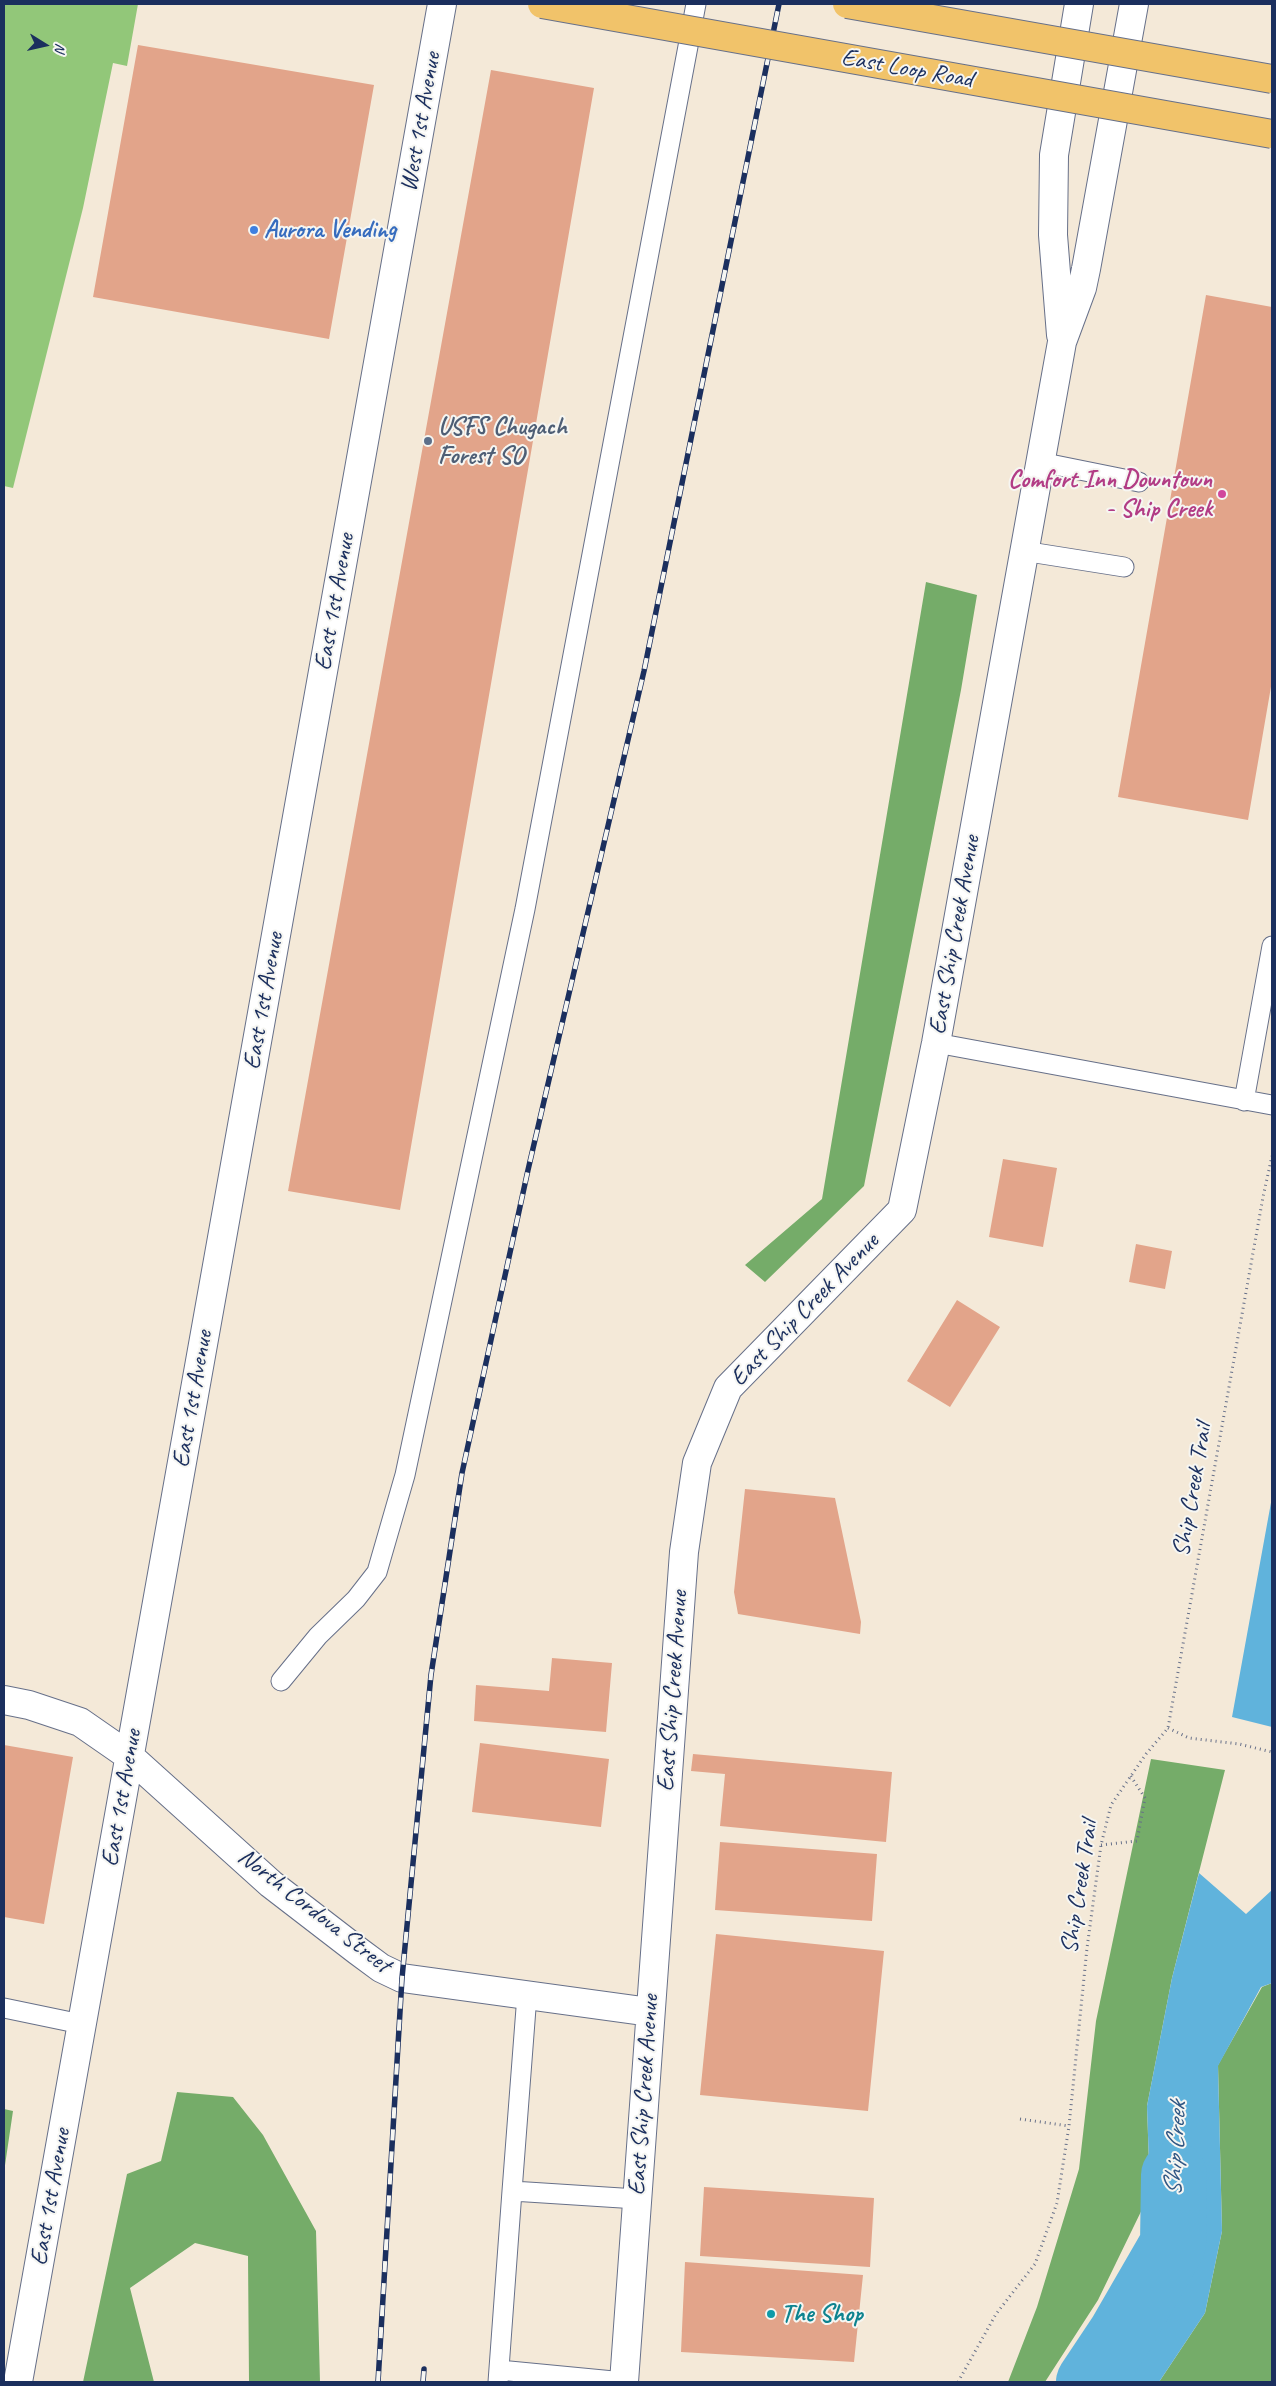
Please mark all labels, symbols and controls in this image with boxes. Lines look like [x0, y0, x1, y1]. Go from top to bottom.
north arrow [20, 20, 70, 70]
text: N [51, 42, 69, 53]
street label: East Loop Road [839, 43, 975, 95]
street label: West 1st Avenue [394, 50, 448, 194]
place label: Aurora Vending [264, 215, 396, 245]
marker: Aurora Vending [248, 224, 260, 236]
place label: USFS Chugach Forest SO [438, 412, 567, 471]
marker: USFS Chugach Forest SO [422, 435, 434, 447]
place label: Comfort Inn Downtown - Ship Creek [1008, 465, 1212, 524]
marker: Comfort Inn Downtown - Ship Creek [1216, 488, 1228, 500]
street label: East 1st Avenue [308, 531, 362, 673]
street label: East Ship Creek Avenue [923, 833, 987, 1037]
street label: East 1st Avenue [237, 930, 291, 1072]
street label: East Ship Creek Avenue [724, 1227, 886, 1393]
street label: East 1st Avenue [166, 1328, 220, 1470]
street label: Ship Creek Trail [1167, 1421, 1219, 1559]
street label: East Ship Creek Avenue [651, 1590, 695, 1792]
street label: East 1st Avenue [95, 1727, 149, 1869]
street label: Ship Creek Trail [1055, 1818, 1105, 1956]
street label: North Cordova Street [232, 1842, 396, 1980]
street label: East Ship Creek Avenue [622, 1994, 666, 2196]
water label: Ship Creek [1158, 2101, 1194, 2197]
street label: East 1st Avenue [24, 2126, 78, 2268]
place label: The Shop [781, 2299, 862, 2329]
marker: The Shop [765, 2308, 777, 2320]

